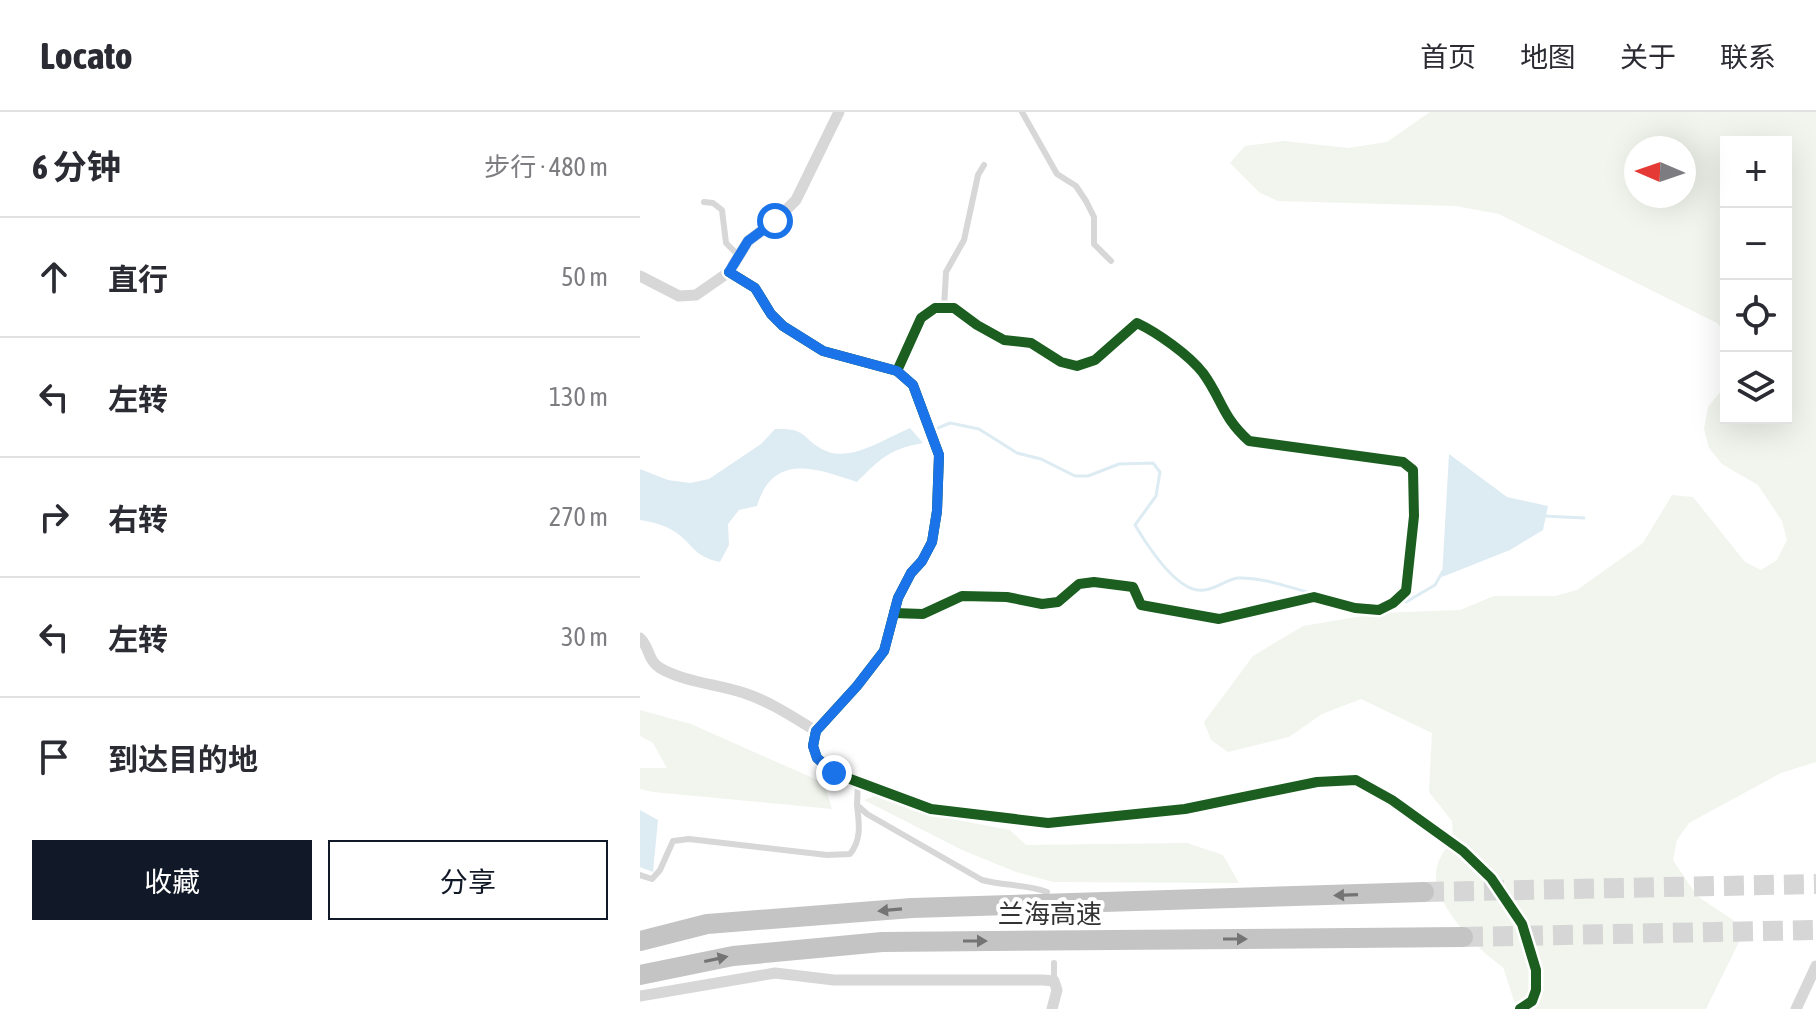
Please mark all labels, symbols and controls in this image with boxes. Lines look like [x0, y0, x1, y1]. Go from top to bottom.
text: Locato [40, 34, 133, 77]
text: 首页 [1420, 41, 1476, 73]
text: 地图 [1520, 41, 1576, 73]
text: 关于 [1620, 41, 1676, 73]
text: 联系 [1720, 41, 1776, 73]
north arrow [1624, 136, 1696, 208]
map controls [1720, 136, 1792, 424]
button: + [1720, 136, 1792, 208]
text: 6 分钟 [32, 147, 121, 186]
text: 步行 · 480 m [484, 152, 608, 182]
route start [757, 203, 793, 239]
button: − [1720, 208, 1792, 280]
icon: ahead [32, 255, 76, 299]
text: 直行 [108, 262, 168, 296]
text: 50 m [561, 262, 608, 292]
button: locate [1720, 280, 1792, 352]
button: layers [1720, 352, 1792, 424]
icon: left [32, 375, 76, 419]
text: 左转 [108, 382, 168, 416]
text: 130 m [549, 382, 608, 412]
icon: right [32, 495, 76, 539]
text: 右转 [108, 502, 168, 536]
text: 270 m [549, 502, 608, 532]
icon: left [32, 615, 76, 659]
text: 左转 [108, 622, 168, 656]
text: 30 m [561, 622, 608, 652]
icon: arrive [32, 735, 76, 779]
text: 到达目的地 [108, 742, 258, 776]
route end [816, 755, 852, 791]
button: 收藏 [32, 840, 312, 920]
button: 分享 [328, 840, 608, 920]
one-way arrow [1333, 888, 1358, 901]
street label: 兰海高速 [998, 899, 1102, 929]
one-way arrow [877, 904, 902, 917]
one-way arrow [1223, 933, 1248, 945]
one-way arrow [963, 935, 988, 947]
one-way arrow [704, 952, 729, 965]

